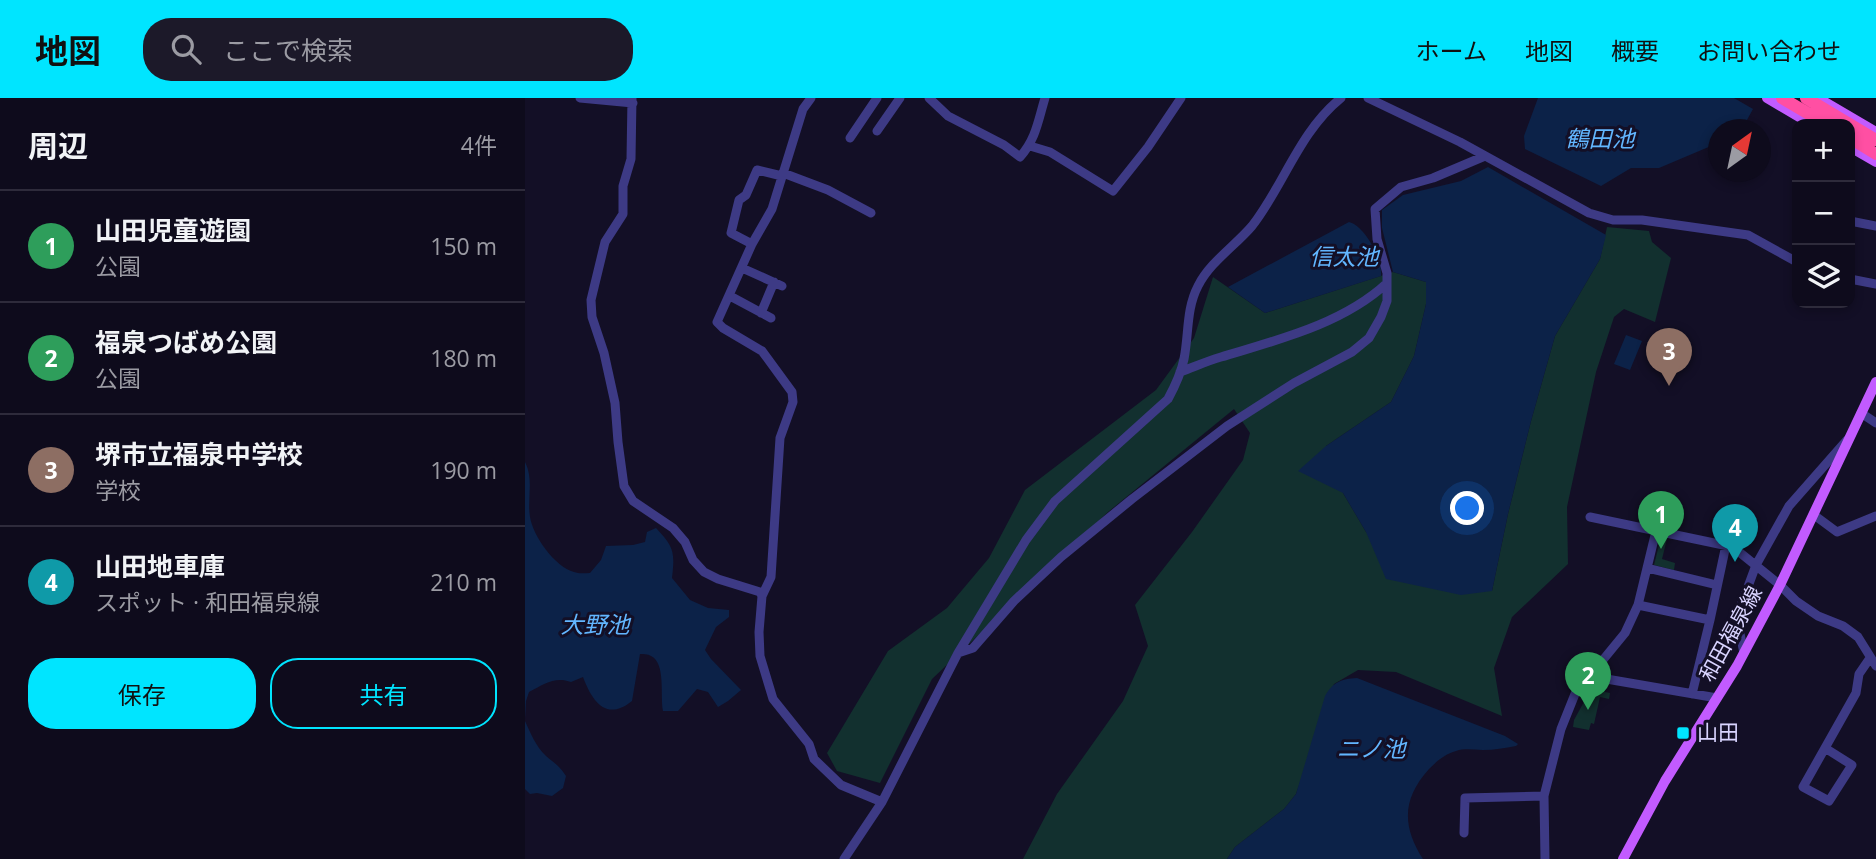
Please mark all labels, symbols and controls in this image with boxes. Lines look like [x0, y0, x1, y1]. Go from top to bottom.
search box [143, 18, 633, 81]
text: 地図 [35, 28, 101, 73]
icon: search [167, 30, 205, 68]
text: ここで検索 [223, 32, 353, 68]
text: ホーム [1416, 34, 1487, 67]
text: 地図 [1525, 34, 1573, 67]
text: 概要 [1611, 34, 1659, 67]
text: お問い合わせ [1697, 34, 1841, 67]
north arrow [1708, 119, 1771, 182]
map controls [1792, 119, 1855, 308]
button: + [1792, 119, 1855, 182]
water label: 鶴田池 [1566, 122, 1637, 154]
text: 周辺 [28, 125, 88, 166]
text: 4件 [461, 129, 497, 161]
button: − [1792, 182, 1855, 245]
text: 山田児童遊園 [95, 212, 251, 248]
text: 1 [44, 230, 58, 262]
text: 150 m [430, 230, 497, 262]
water label: 信太池 [1310, 240, 1381, 272]
button: layers [1792, 245, 1855, 308]
text: 公園 [95, 250, 141, 282]
text: 福泉つばめ公園 [95, 324, 277, 360]
pin: 3 [1646, 328, 1692, 386]
text: 2 [44, 342, 58, 374]
text: 180 m [430, 342, 497, 374]
text: 公園 [95, 362, 141, 394]
text: 堺市立福泉中学校 [95, 436, 303, 472]
text: 3 [44, 454, 58, 486]
text: 190 m [430, 454, 497, 486]
text: 学校 [95, 474, 141, 506]
your location [1450, 491, 1484, 525]
pin: 1 [1638, 491, 1684, 549]
pin: 4 [1712, 504, 1758, 562]
text: 山田地車庫 [95, 548, 225, 584]
text: 4 [44, 566, 58, 598]
text: 210 m [430, 566, 497, 598]
street label: 和田福泉線 [1692, 581, 1768, 686]
text: スポット · 和田福泉線 [95, 586, 320, 618]
water label: 大野池 [561, 608, 632, 640]
pin: 2 [1565, 652, 1611, 710]
button: 保存 [28, 658, 256, 729]
button: 共有 [270, 658, 497, 729]
place label: 山田 [1697, 718, 1739, 746]
marker: 山田 [1675, 725, 1691, 741]
water label: ニノ池 [1337, 732, 1408, 764]

